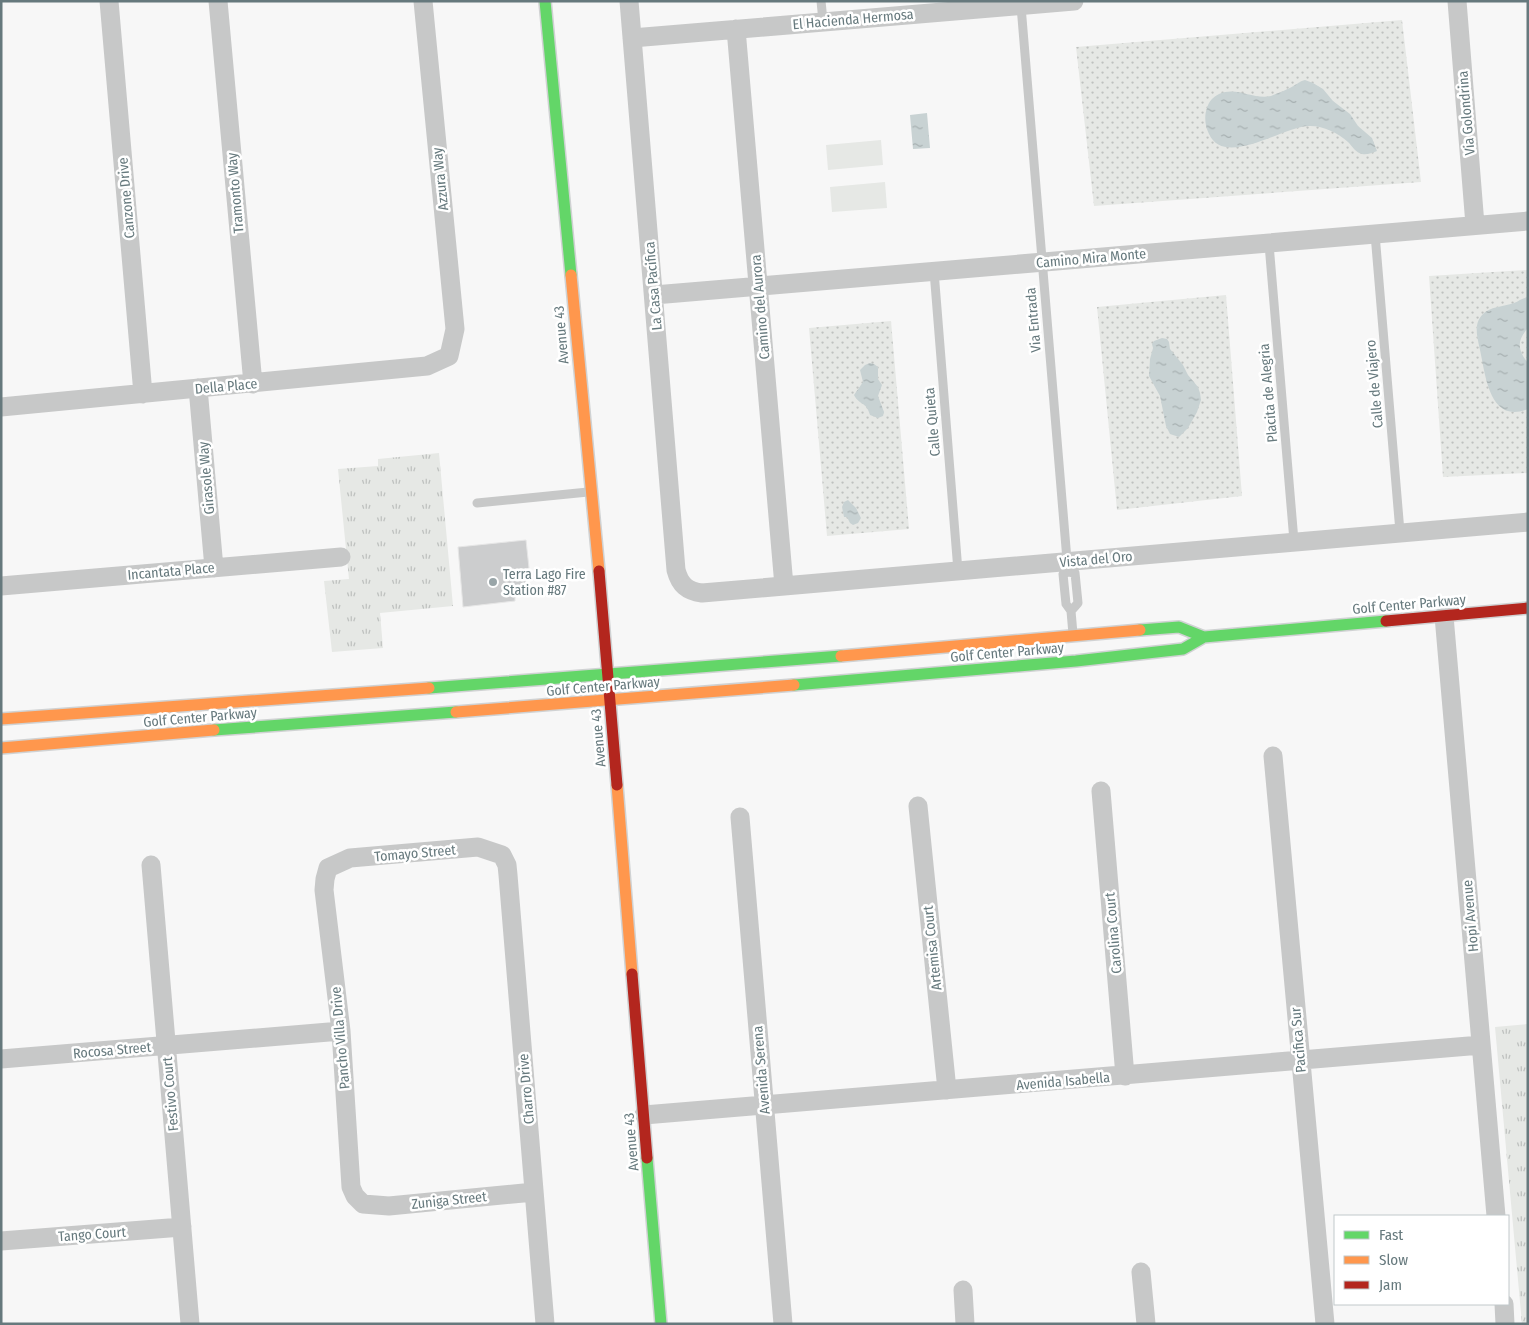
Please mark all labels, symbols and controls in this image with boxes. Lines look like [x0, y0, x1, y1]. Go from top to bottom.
street label: El Hacienda Hermosa [792, 6, 914, 33]
street label: Via Golondrina [1454, 70, 1479, 156]
street label: Azzura Way [429, 146, 452, 211]
street label: Tramonto Way [223, 151, 247, 234]
street label: Canzone Drive [114, 157, 139, 239]
street label: La Casa Pacifica [641, 241, 666, 331]
street label: Camino Mira Monte [1035, 245, 1147, 272]
street label: Camino del Aurora [747, 254, 774, 360]
street label: Via Entrada [1022, 287, 1045, 353]
street label: Avenue 43 [550, 305, 573, 365]
street label: Calle de Viajero [1362, 339, 1387, 429]
street label: Placita de Alegria [1256, 343, 1281, 443]
street label: Della Place [194, 375, 258, 398]
street label: Calle Quieta [921, 387, 944, 457]
street label: Girasole Way [195, 440, 218, 515]
street label: Vista del Oro [1059, 548, 1133, 571]
street label: Incantata Place [127, 559, 215, 584]
place label: Terra Lago Fire Station #87 [503, 566, 586, 599]
marker: Terra Lago Fire Station #87 [487, 576, 499, 588]
street label: Golf Center Parkway [1352, 591, 1467, 618]
street label: Golf Center Parkway [950, 639, 1065, 666]
street label: Golf Center Parkway [546, 673, 661, 700]
street label: Golf Center Parkway [143, 704, 258, 731]
street label: Avenue 43 [587, 708, 610, 768]
street label: Tomayo Street [374, 841, 457, 866]
street label: Hopi Avenue [1459, 879, 1482, 953]
street label: Carolina Court [1101, 891, 1126, 974]
street label: Artemisa Court [920, 904, 945, 991]
street label: Pancho Villa Drive [328, 986, 353, 1090]
street label: Pacifica Sur [1287, 1007, 1310, 1073]
street label: Avenida Serena [749, 1025, 774, 1115]
street label: Rocosa Street [72, 1039, 152, 1062]
street label: Charro Drive [515, 1053, 538, 1125]
street label: Festivo Court [159, 1056, 182, 1132]
street label: Avenida Isabella [1015, 1069, 1111, 1094]
street label: Avenue 43 [620, 1112, 643, 1172]
street label: Zuniga Street [411, 1188, 488, 1213]
legend [1334, 1215, 1509, 1305]
street label: Tango Court [58, 1224, 127, 1245]
text: Fast [1379, 1226, 1403, 1244]
text: Slow [1379, 1251, 1408, 1269]
text: Jam [1379, 1276, 1402, 1294]

